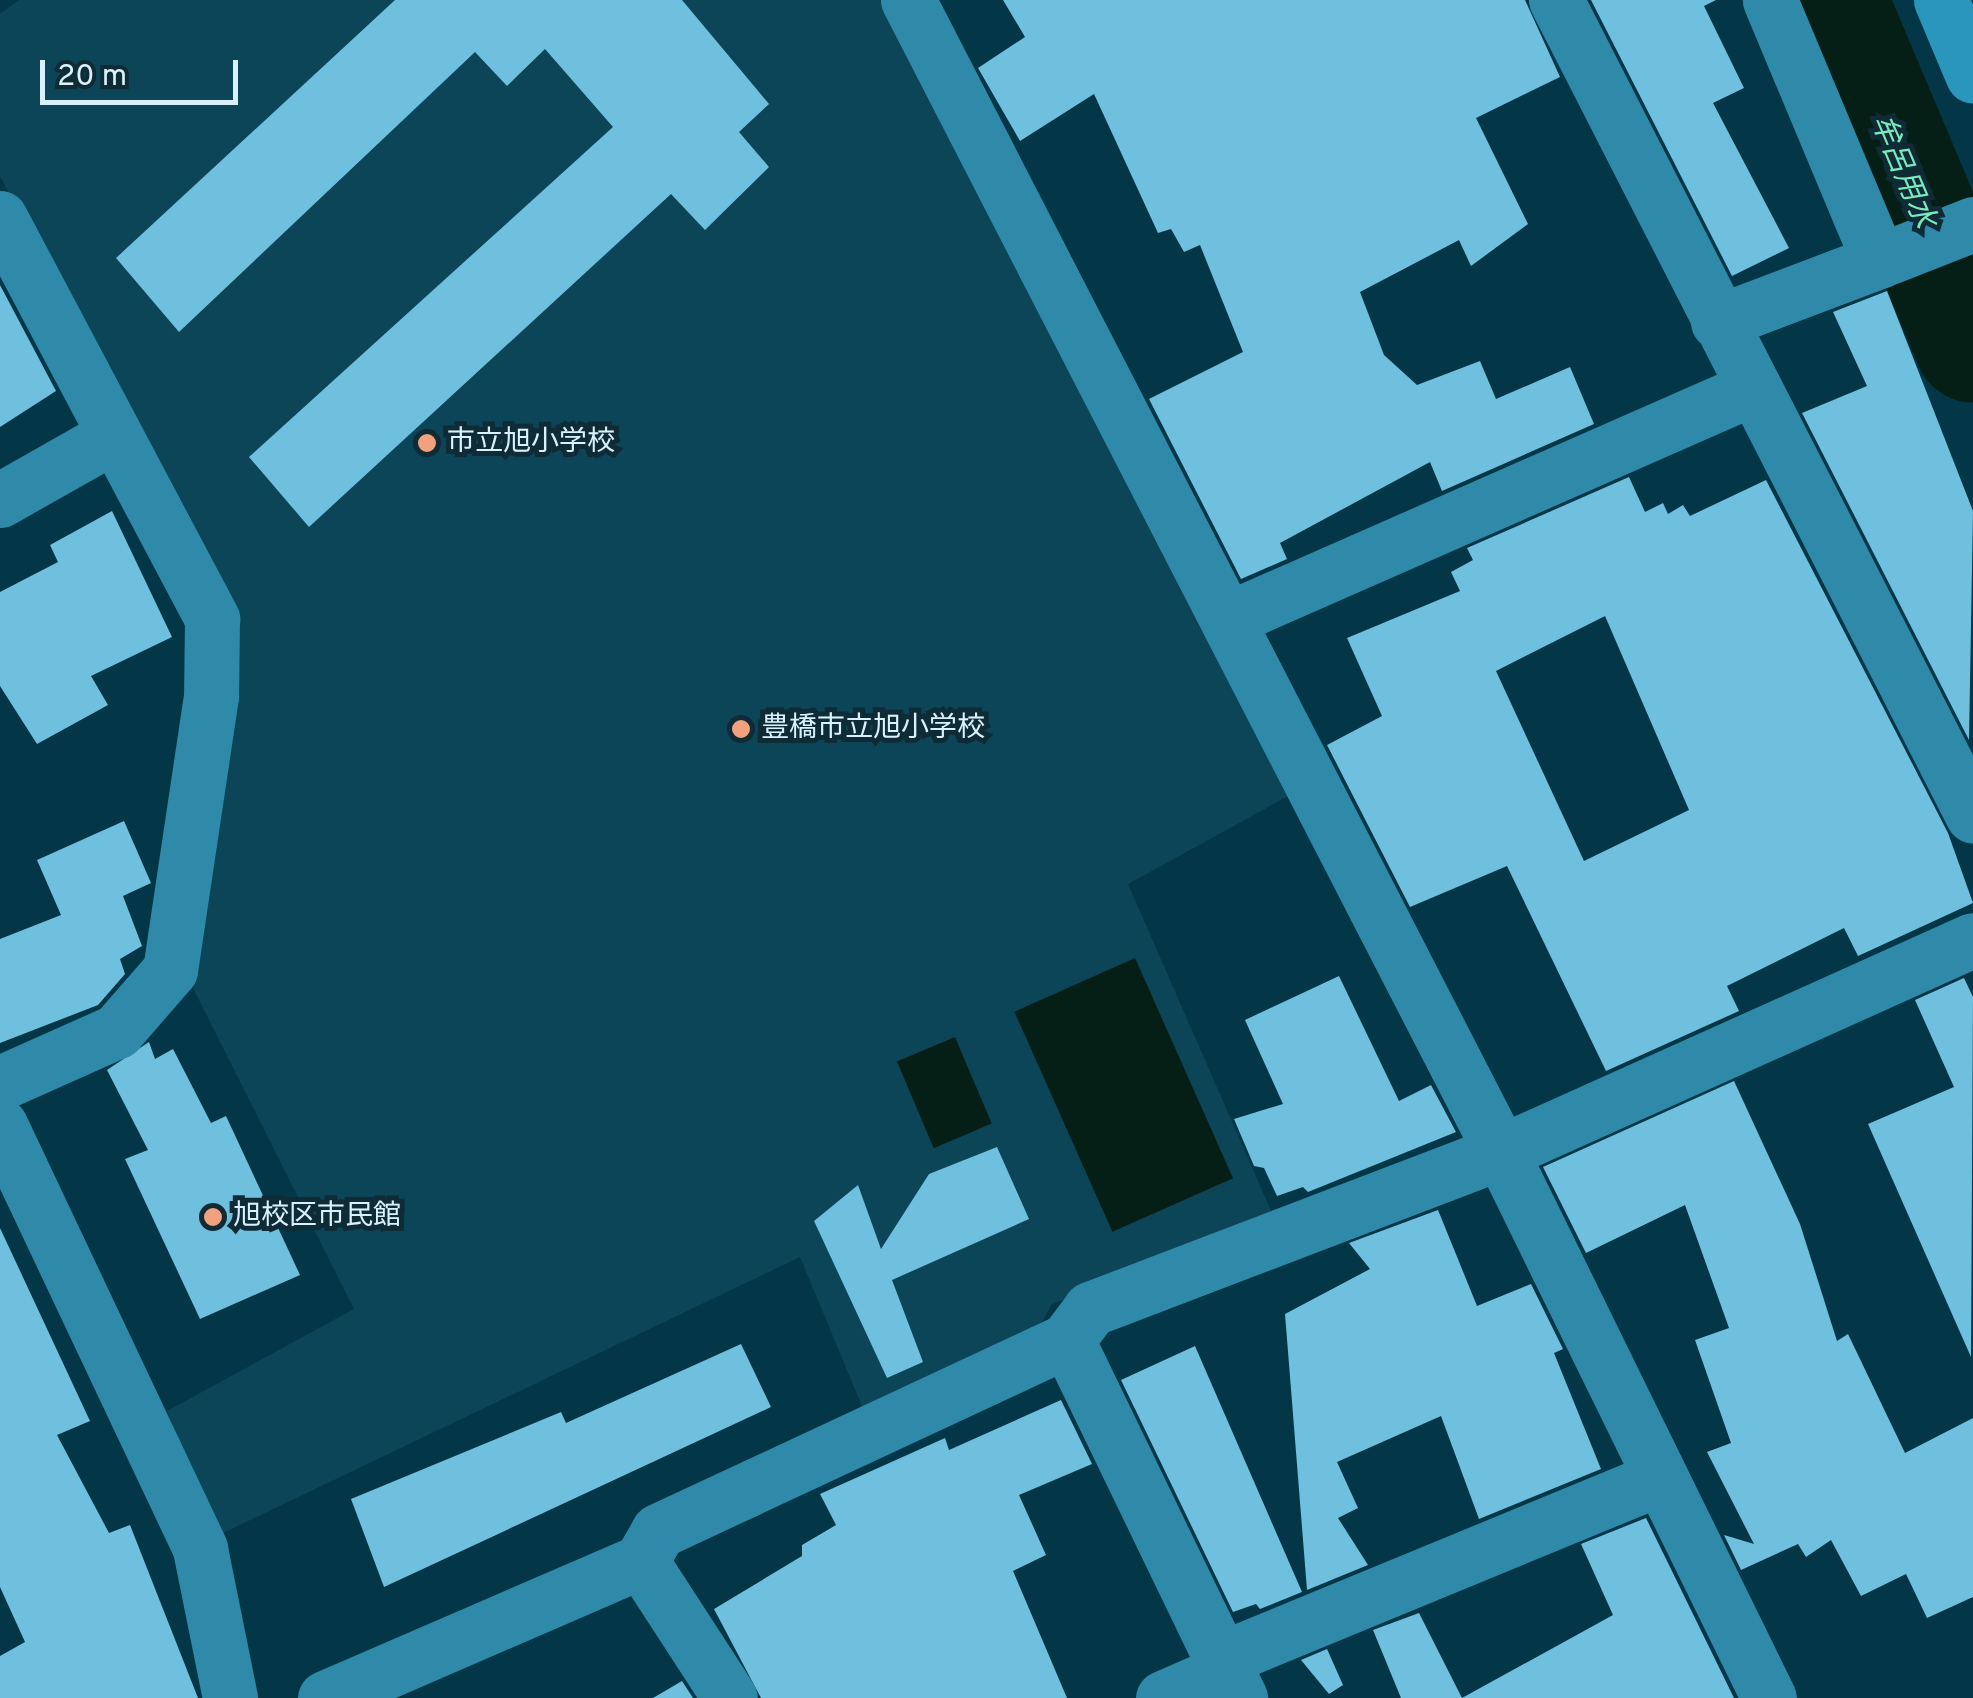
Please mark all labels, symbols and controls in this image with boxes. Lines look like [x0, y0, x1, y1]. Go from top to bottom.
scale bar [45, 40, 242, 102]
text: 20 m [57, 59, 127, 96]
water label: 牟呂用水 [1861, 110, 1941, 234]
place label: 市立旭小学校 [447, 426, 615, 460]
marker: 市立旭小学校 [416, 432, 438, 454]
place label: 豊橋市立旭小学校 [761, 712, 985, 746]
marker: 豊橋市立旭小学校 [730, 718, 752, 740]
place label: 旭校区市民館 [233, 1200, 401, 1234]
marker: 旭校区市民館 [202, 1206, 224, 1228]

